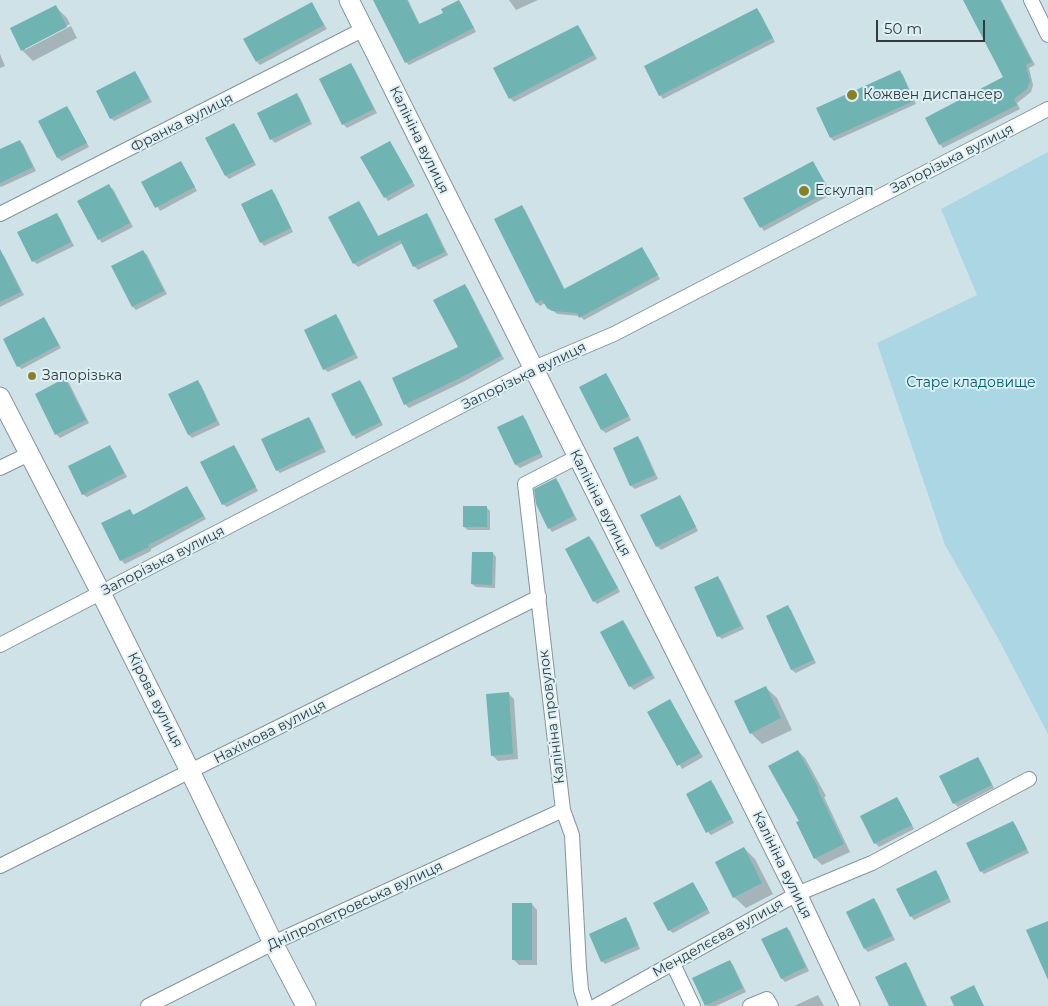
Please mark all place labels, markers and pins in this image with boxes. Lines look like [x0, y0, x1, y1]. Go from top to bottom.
place label: Кожвен диспансер [863, 87, 1003, 103]
marker: Кожвен диспансер [845, 88, 859, 102]
place label: Ескулап [815, 183, 874, 199]
marker: Ескулап [797, 184, 811, 198]
place label: Запорізька [42, 368, 122, 384]
marker: Запорізька [26, 370, 38, 382]

